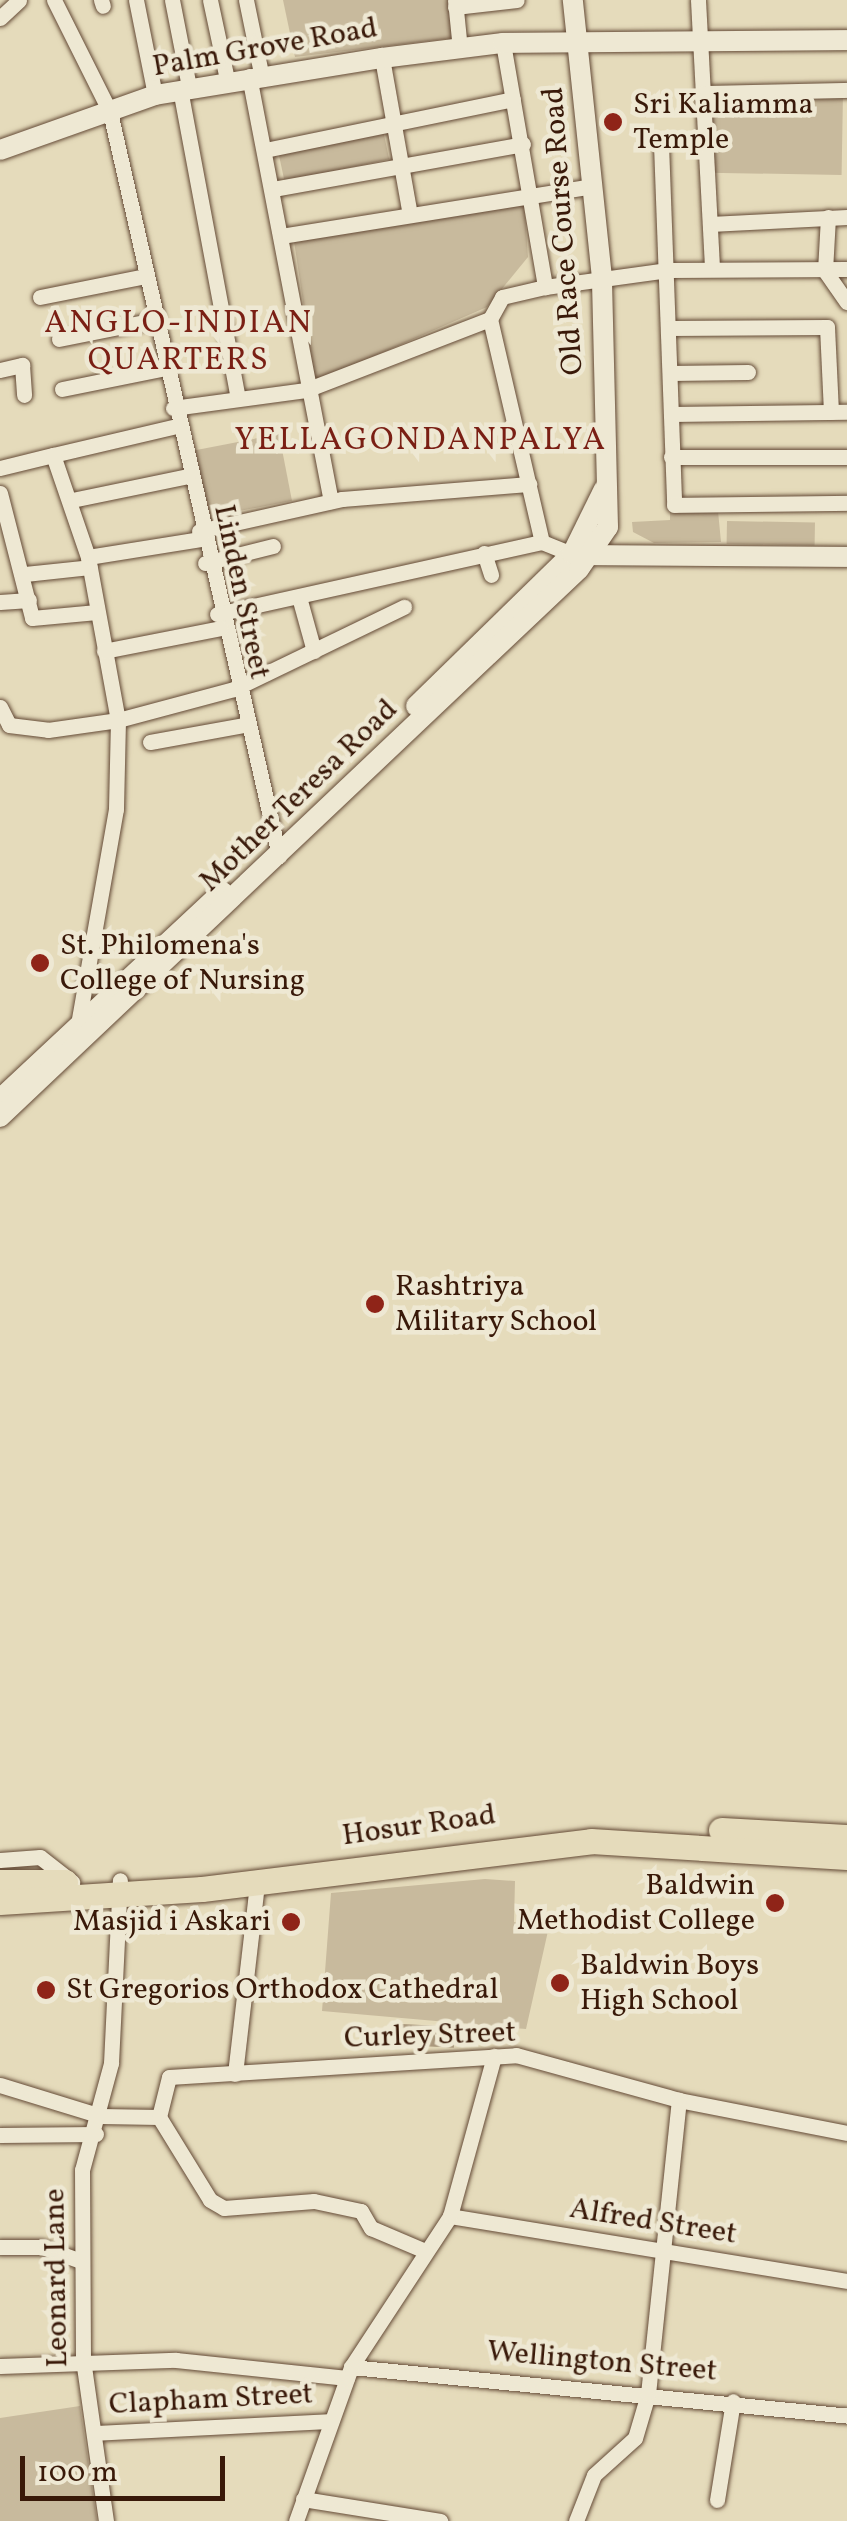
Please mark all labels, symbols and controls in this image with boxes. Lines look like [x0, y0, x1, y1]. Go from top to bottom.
street label: Palm Grove Road [150, 11, 380, 85]
street label: Old Race Course Road [536, 86, 592, 376]
place label: Sri Kaliamma Temple [633, 87, 813, 158]
marker: Sri Kaliamma Temple [602, 111, 624, 133]
district label: ANGLO-INDIAN QUARTERS [44, 306, 314, 381]
district label: YELLAGONDANPALYA [234, 422, 608, 460]
street label: Linden Street [205, 501, 277, 683]
street label: Mother Teresa Road [192, 692, 406, 900]
place label: St. Philomena's College of Nursing [60, 928, 302, 998]
marker: St. Philomena's College of Nursing [29, 952, 51, 974]
place label: Rashtriya Military School [395, 1269, 598, 1340]
marker: Rashtriya Military School [364, 1293, 386, 1315]
street label: Hosur Road [340, 1797, 498, 1855]
place label: Baldwin Methodist College [517, 1868, 755, 1938]
marker: Baldwin Methodist College [764, 1892, 786, 1914]
place label: Masjid i Askari [73, 1904, 271, 1940]
marker: Masjid i Askari [280, 1911, 302, 1933]
place label: Baldwin Boys High School [580, 1948, 759, 2018]
place label: St Gregorios Orthodox Cathedral [66, 1972, 498, 2008]
marker: Baldwin Boys High School [549, 1972, 571, 1994]
marker: St Gregorios Orthodox Cathedral [35, 1979, 57, 2001]
street label: Curley Street [343, 2015, 517, 2057]
street label: Leonard Lane [37, 2188, 77, 2368]
street label: Alfred Street [567, 2191, 739, 2253]
street label: Wellington Street [485, 2334, 719, 2390]
street label: Clapham Street [108, 2377, 314, 2423]
scale bar [25, 2436, 230, 2498]
text: 100 m [37, 2452, 118, 2494]

